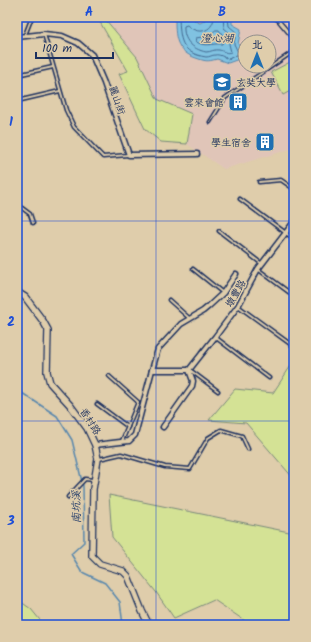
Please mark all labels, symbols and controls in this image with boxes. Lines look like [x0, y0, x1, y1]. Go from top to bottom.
text: A [85, 2, 93, 23]
text: B [218, 2, 226, 23]
water label: 澄心湖 [201, 30, 234, 48]
scale bar [36, 34, 113, 60]
north arrow [237, 34, 277, 74]
text: 北 [252, 36, 263, 54]
text: 100 m [42, 39, 73, 58]
school or university icon: 玄奘大學 [211, 71, 233, 93]
place label: 玄奘大學 [236, 75, 276, 91]
street label: 麗山街 [105, 84, 130, 117]
building icon: 雲來會館 [227, 91, 249, 113]
place label: 雲來會館 [184, 95, 224, 111]
text: 1 [9, 112, 13, 133]
building icon: 學生宿舍 [254, 131, 276, 153]
place label: 學生宿舍 [211, 135, 251, 151]
street label: 墩豐路 [221, 277, 250, 310]
text: 2 [7, 312, 15, 333]
street label: 香村路 [75, 405, 105, 438]
water label: 南坑溪 [68, 489, 86, 524]
text: 3 [6, 511, 15, 532]

